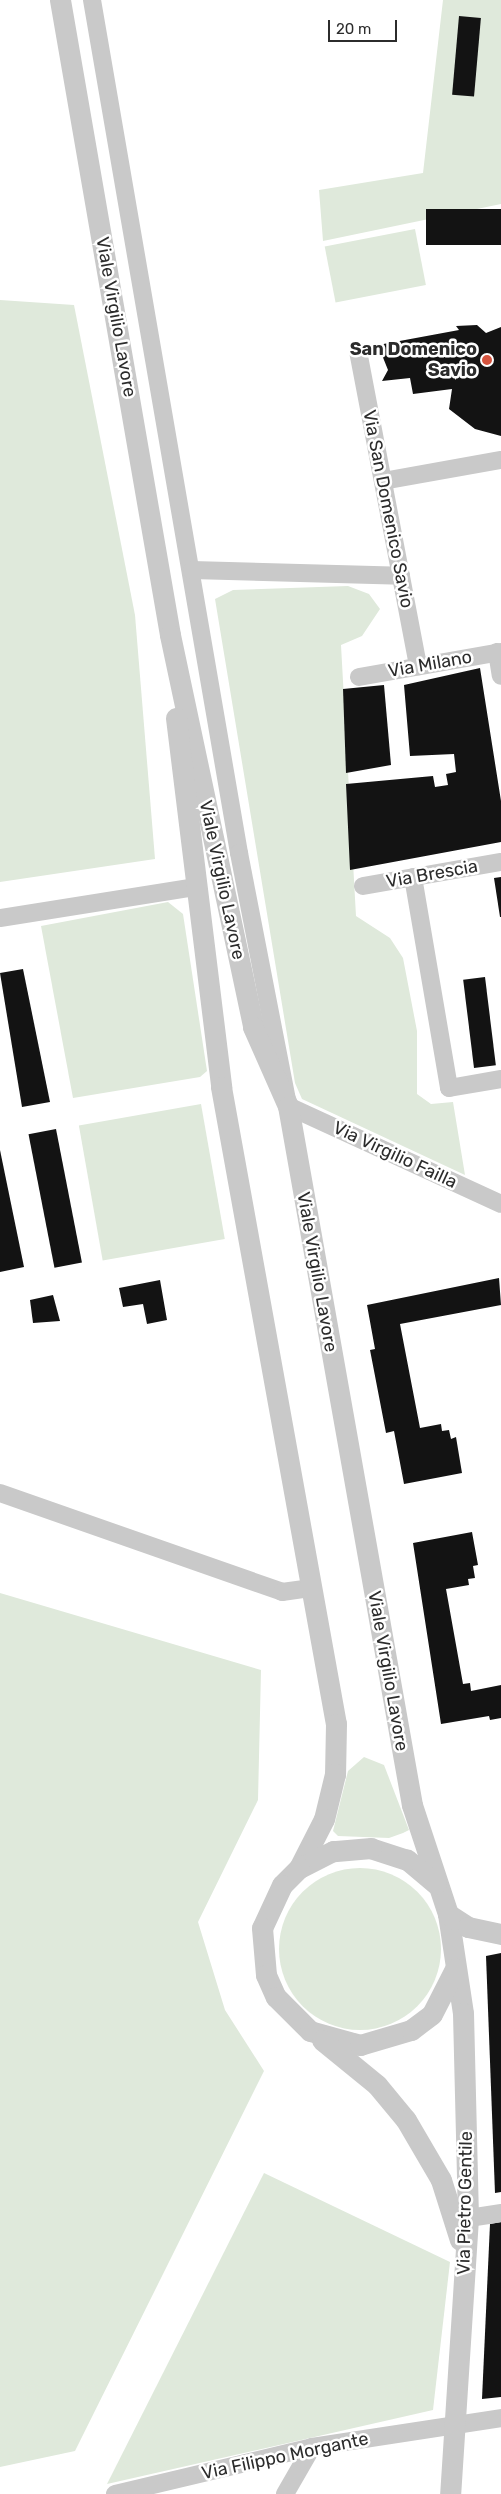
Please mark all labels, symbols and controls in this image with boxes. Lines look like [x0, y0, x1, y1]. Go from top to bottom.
scale bar [331, 10, 400, 42]
text: 20 m [336, 20, 371, 38]
street label: Viale Virgilio Lavore [91, 235, 141, 399]
place label: San Domenico Savio [350, 339, 477, 382]
marker: San Domenico Savio [481, 354, 493, 366]
street label: Via San Domenico Savio [358, 408, 418, 610]
street label: Via Milano [386, 646, 474, 682]
street label: Viale Virgilio Lavore [195, 798, 249, 962]
street label: Via Brescia [385, 855, 479, 893]
street label: Via Virgilio Failla [329, 1117, 461, 1193]
street label: Viale Virgilio Lavore [292, 1190, 342, 1354]
street label: Viale Virgilio Lavore [363, 1589, 413, 1753]
street label: Via Pietro Gentile [453, 2131, 477, 2275]
street label: Via Filippo Morgante [200, 2428, 370, 2484]

